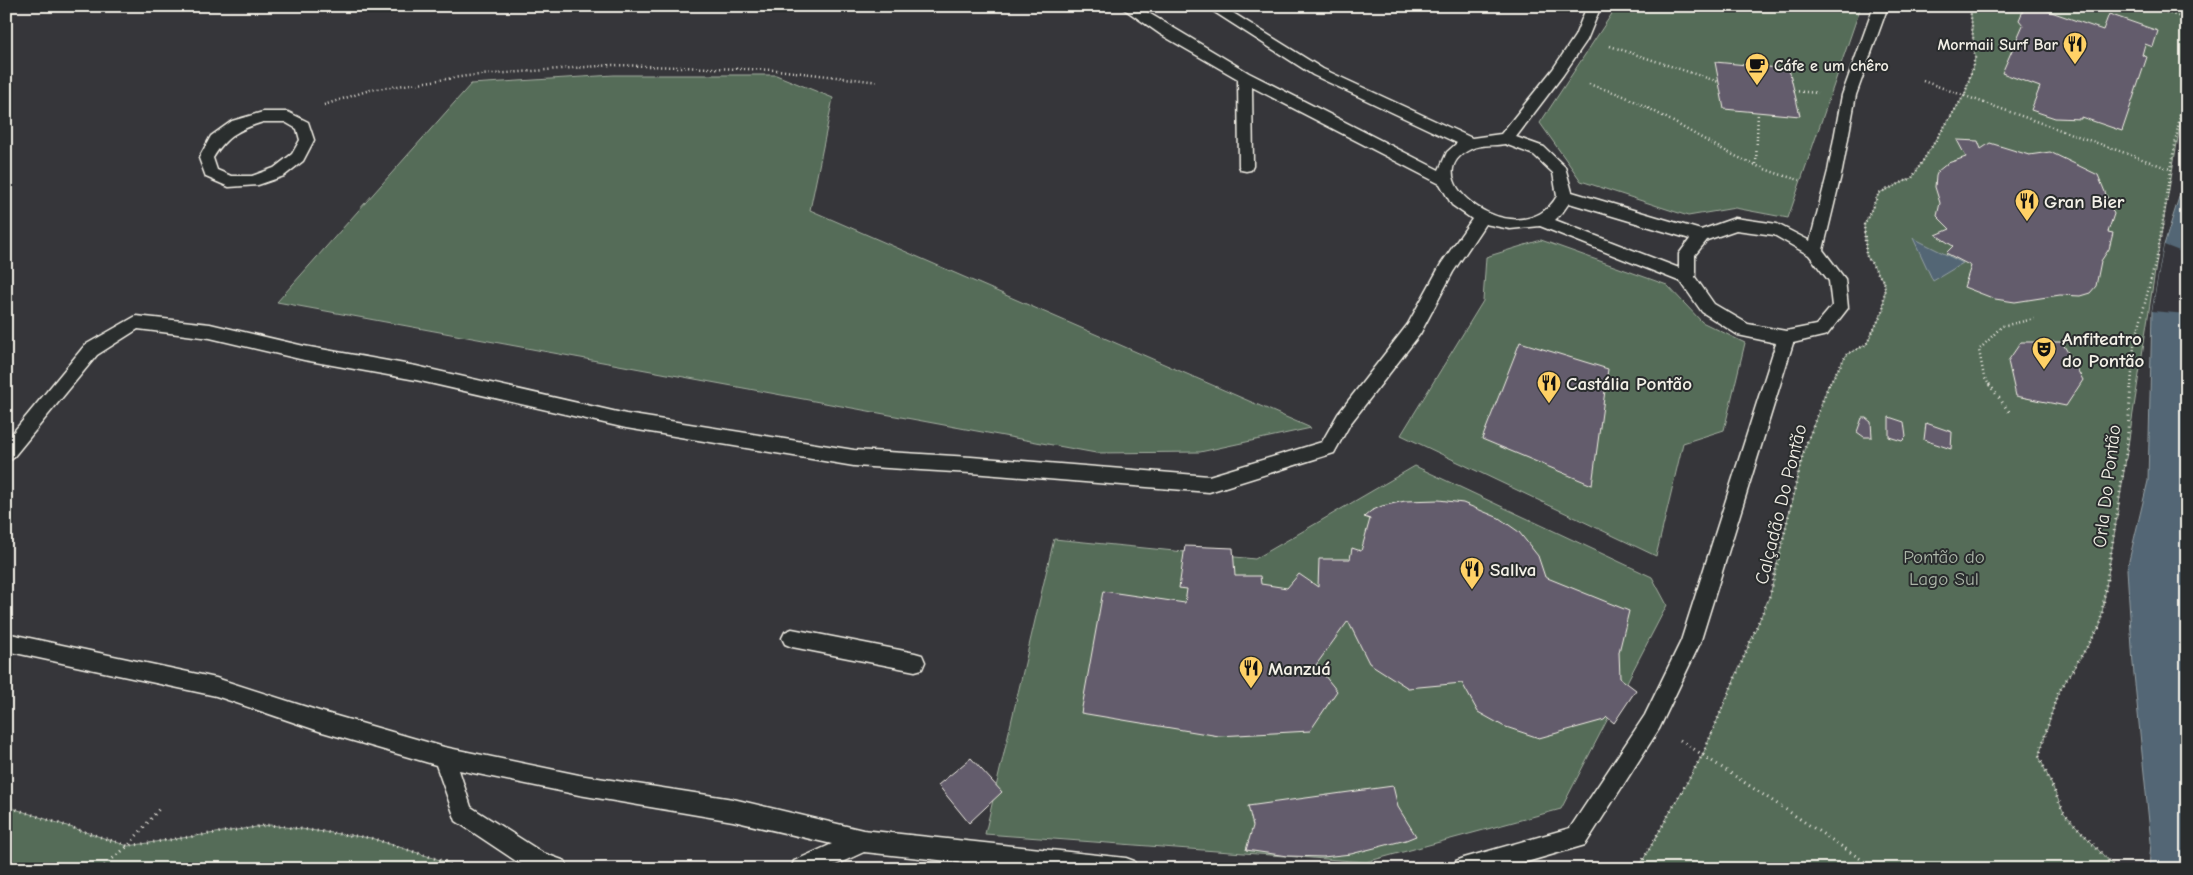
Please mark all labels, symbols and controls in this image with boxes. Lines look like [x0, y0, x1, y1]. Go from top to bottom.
restaurant icon: Mormaii Surf Bar [2062, 31, 2088, 65]
place label: Mormaii Surf Bar [1937, 36, 2059, 54]
cafe icon: Cáfe e um chêro [1744, 52, 1770, 86]
place label: Cáfe e um chêro [1774, 57, 1889, 75]
restaurant icon: Gran Bier [2014, 188, 2040, 222]
place label: Gran Bier [2044, 191, 2125, 213]
place label: Anfiteatro do Pontão [2062, 328, 2145, 372]
theatre icon: Anfiteatro do Pontão [2031, 336, 2057, 370]
restaurant icon: Castália Pontão [1536, 370, 1562, 404]
place label: Castália Pontão [1566, 373, 1692, 395]
street label: Calçadão Do Pontão [1750, 422, 1812, 587]
street label: Orla Do Pontão [2089, 423, 2125, 549]
park label: Pontão do Lago Sul [1903, 546, 1985, 590]
restaurant icon: Sallva [1459, 556, 1485, 590]
place label: Sallva [1490, 559, 1536, 581]
restaurant icon: Manzuá [1238, 655, 1264, 689]
place label: Manzuá [1268, 658, 1331, 680]

